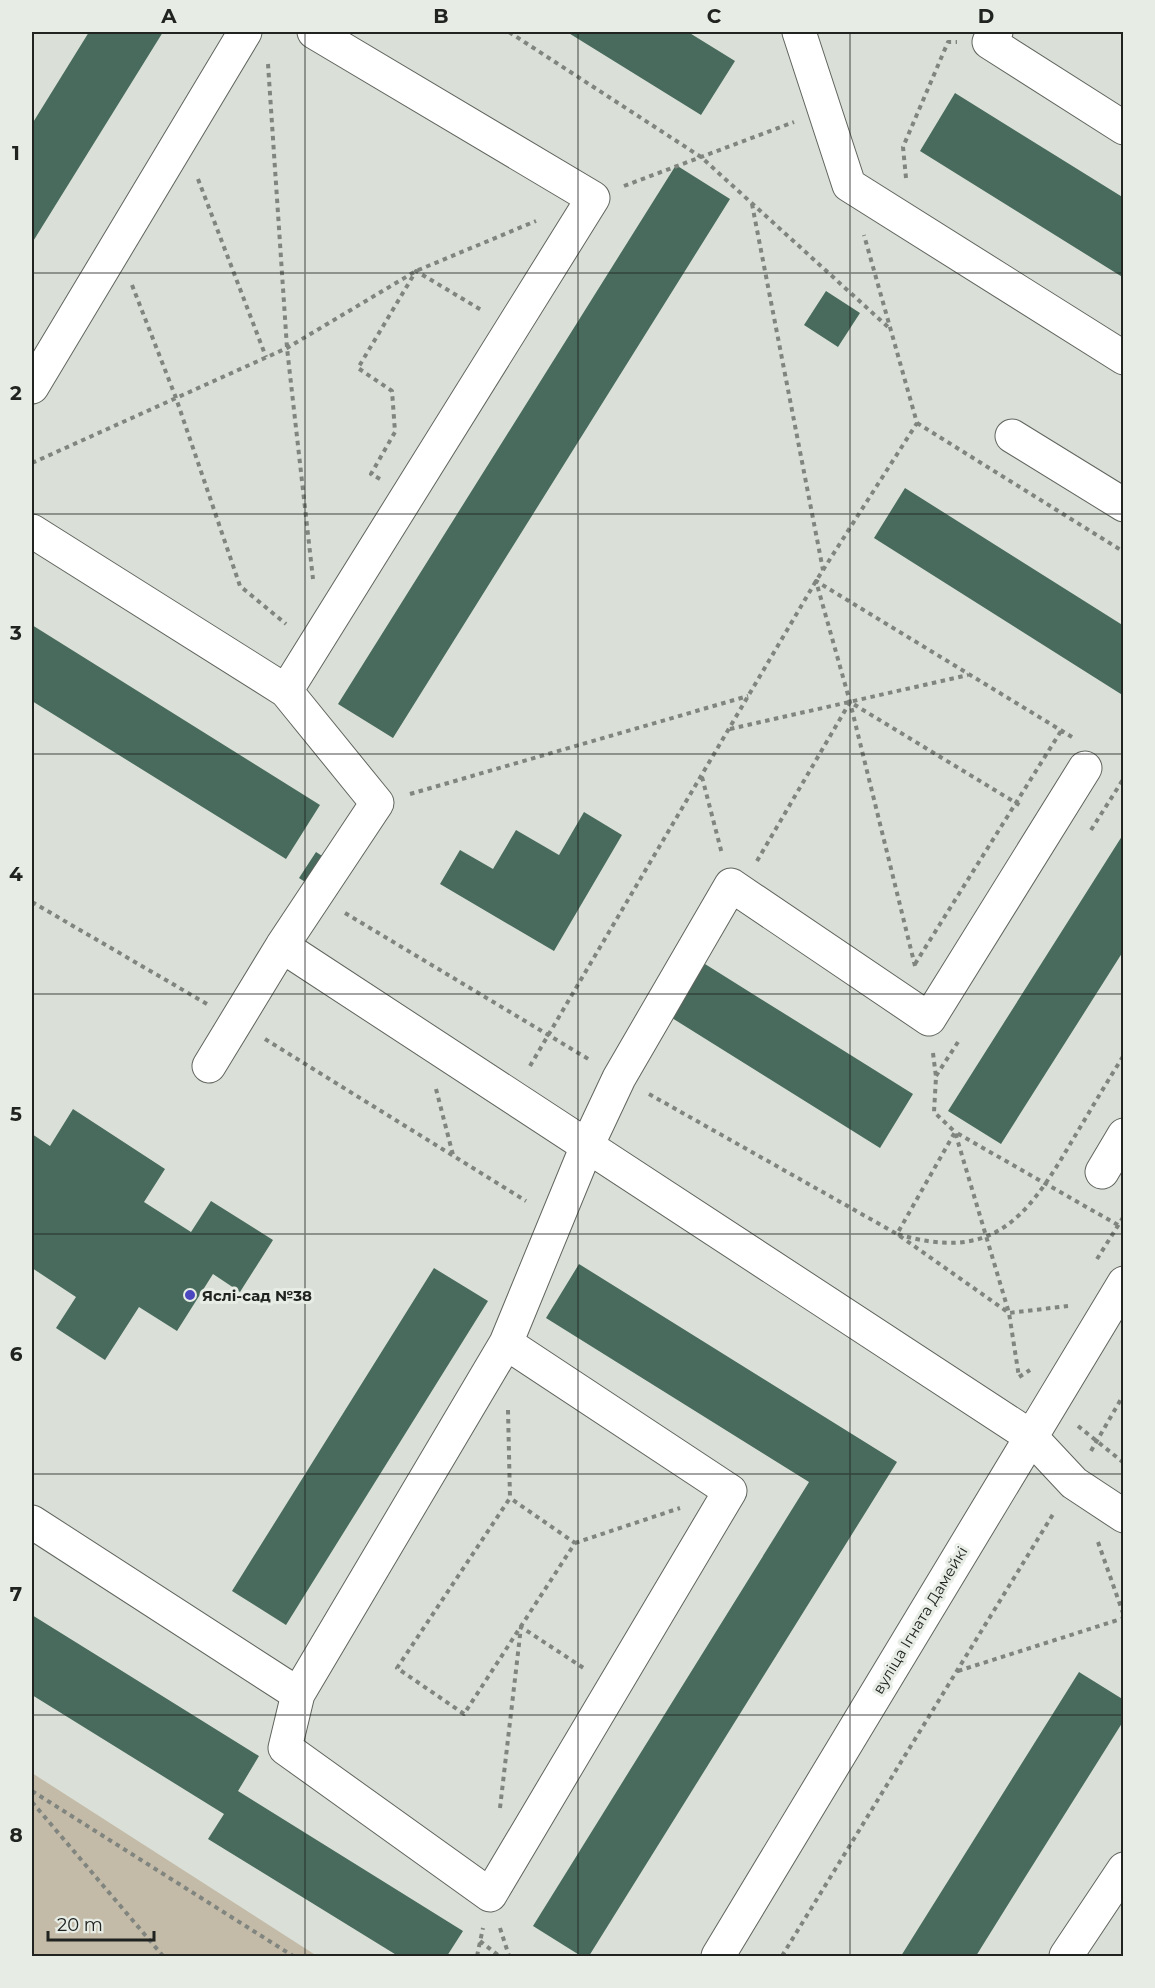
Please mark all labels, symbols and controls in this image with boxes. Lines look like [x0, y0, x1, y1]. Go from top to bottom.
text: A [160, 4, 177, 28]
text: B [433, 4, 449, 28]
text: C [707, 4, 722, 28]
text: D [978, 4, 994, 28]
text: 1 [12, 141, 20, 165]
text: 2 [10, 381, 22, 405]
text: 3 [9, 621, 22, 645]
text: 4 [9, 862, 23, 886]
text: 5 [10, 1102, 22, 1126]
place label: Яслі-сад №38 [202, 1286, 312, 1305]
marker: Яслі-сад №38 [183, 1288, 197, 1302]
text: 6 [10, 1342, 23, 1366]
street label: вуліца Ігната Дамейкі [868, 1543, 972, 1697]
text: 7 [10, 1582, 22, 1606]
text: 8 [9, 1823, 23, 1847]
scale bar [48, 1904, 154, 1942]
text: 20 m [57, 1914, 103, 1936]

